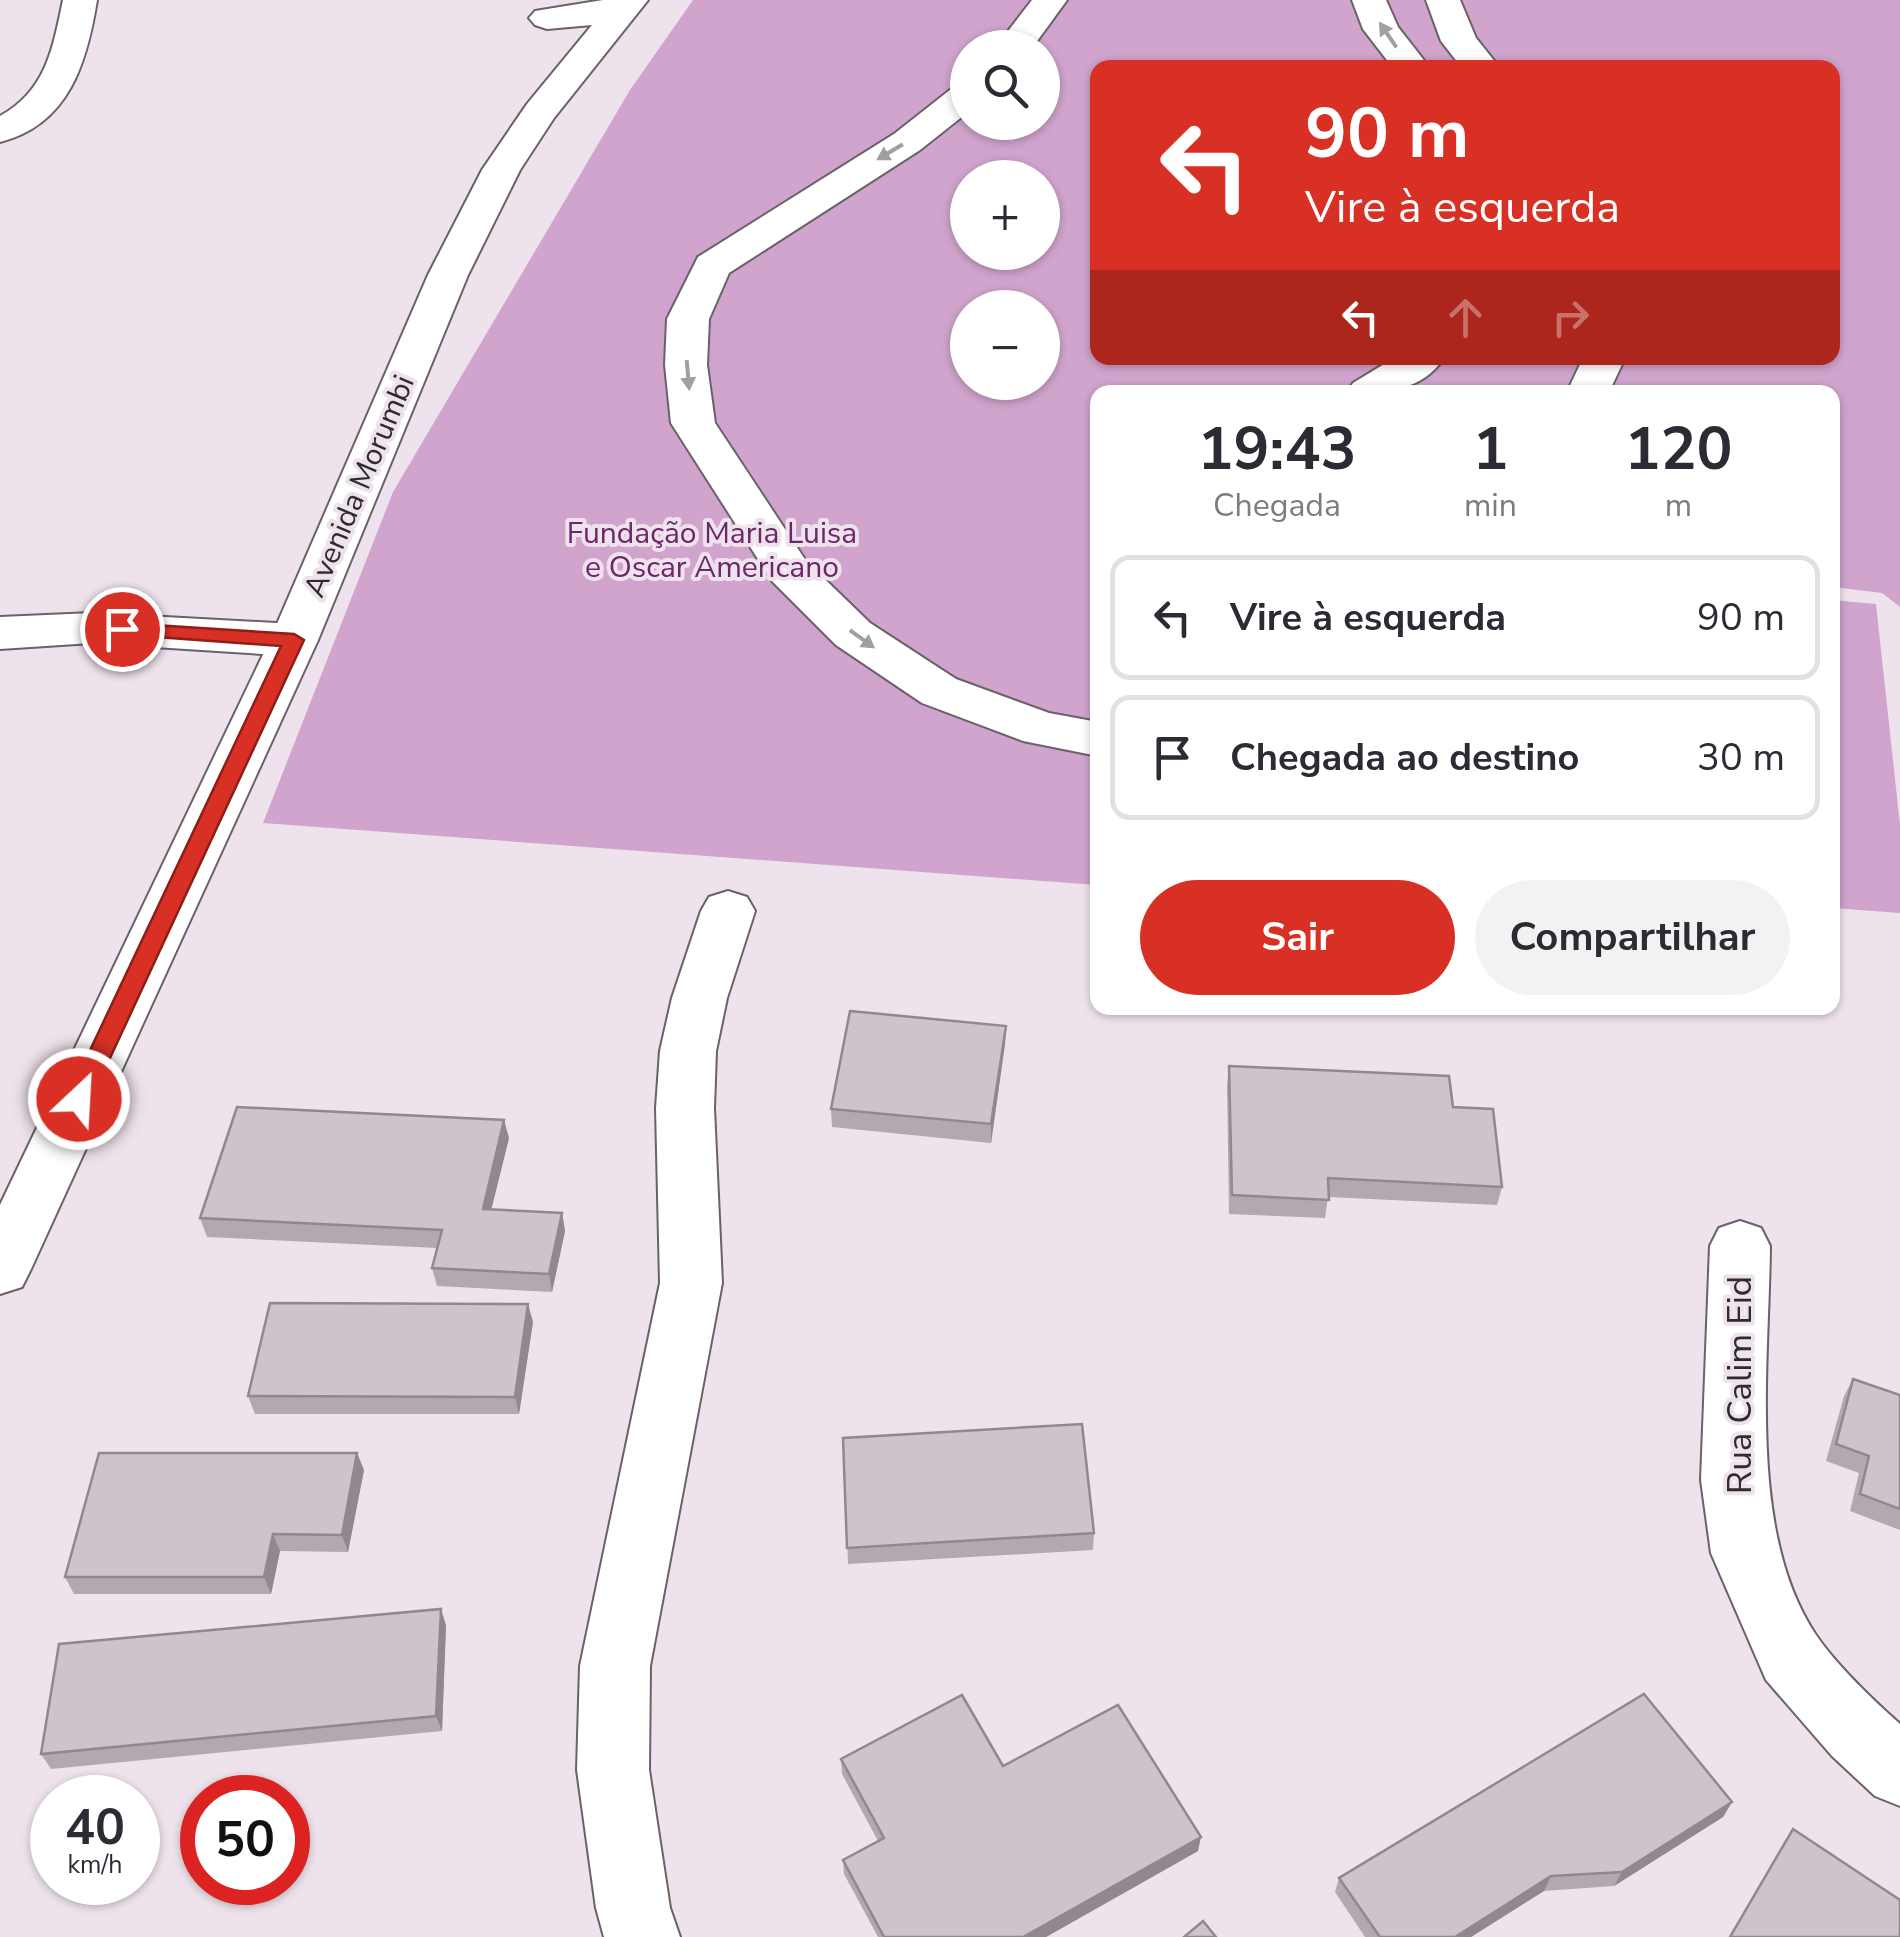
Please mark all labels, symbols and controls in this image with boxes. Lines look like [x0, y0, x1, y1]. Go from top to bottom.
one-way arrow [1379, 22, 1398, 49]
map controls [950, 30, 1060, 400]
button: search [950, 30, 1060, 140]
text: 90 m [1305, 86, 1469, 182]
icon: left [1140, 100, 1270, 230]
one-way arrow [876, 143, 904, 160]
button: + [950, 160, 1060, 270]
text: Vire à esquerda [1305, 177, 1620, 238]
button: − [950, 290, 1060, 400]
icon: left [1333, 290, 1388, 345]
icon: ahead [1438, 290, 1493, 345]
icon: right [1543, 290, 1598, 345]
one-way arrow [680, 359, 696, 391]
street label: Avenida Morumbi [294, 369, 425, 603]
text: 19:43 [1198, 408, 1356, 490]
text: 1 [1472, 408, 1508, 490]
text: 120 [1624, 408, 1732, 490]
text: Chegada [1213, 484, 1341, 527]
text: min [1464, 484, 1517, 527]
text: m [1665, 484, 1692, 527]
park label: Fundação Maria Luisa e Oscar Americano [567, 513, 857, 588]
pin [80, 587, 165, 672]
icon: left [1145, 590, 1200, 645]
text: Vire à esquerda [1230, 592, 1506, 643]
text: 90 m [1697, 592, 1785, 643]
icon: arrive [95, 602, 150, 657]
one-way arrow [849, 629, 875, 649]
icon: arrive [1145, 730, 1200, 785]
text: Chegada ao destino [1230, 732, 1579, 783]
text: 30 m [1697, 732, 1785, 783]
button: Sair [1140, 880, 1455, 995]
button: Compartilhar [1475, 880, 1790, 995]
position arrow [27, 1047, 131, 1151]
street label: Rua Calim Eid [1716, 1276, 1763, 1494]
speed limit sign: 50 [180, 1775, 310, 1905]
text: 40 [65, 1793, 125, 1862]
text: km/h [67, 1848, 123, 1882]

